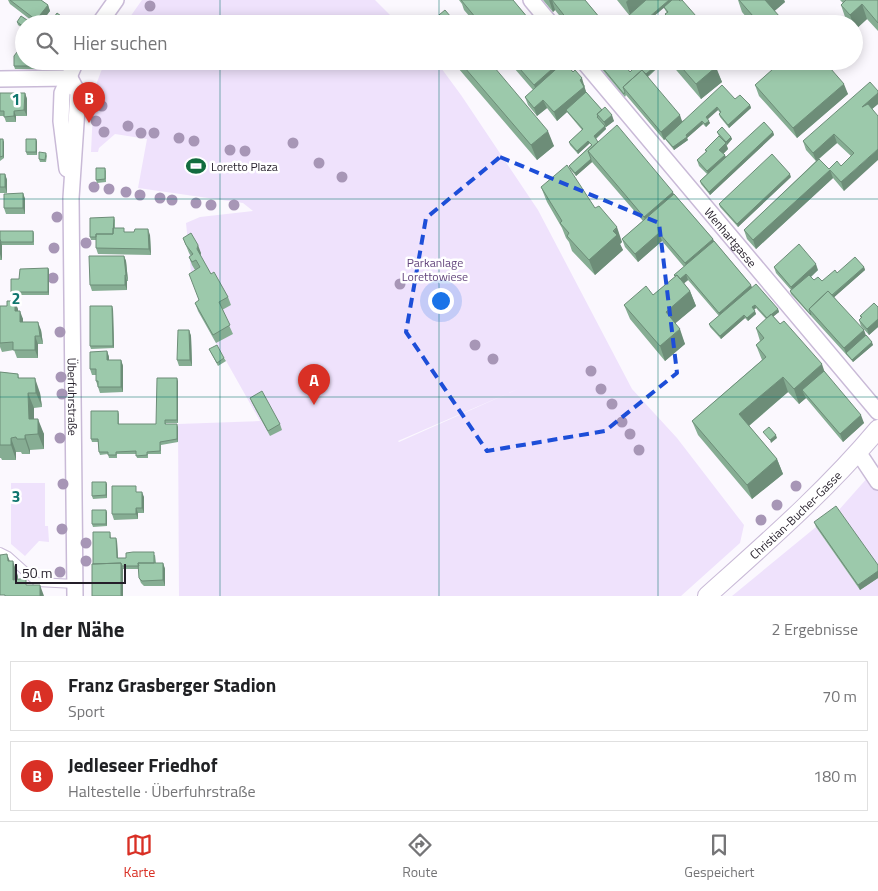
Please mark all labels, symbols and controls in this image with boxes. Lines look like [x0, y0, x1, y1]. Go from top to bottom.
search box [15, 15, 863, 70]
text: Hier suchen [73, 28, 168, 57]
icon: search [33, 29, 61, 57]
pin: B [73, 82, 105, 123]
text: 1 [12, 87, 20, 111]
sports icon: Loretto Plaza [185, 155, 207, 177]
place label: Loretto Plaza [211, 157, 278, 176]
street label: Wenhartgasse [700, 203, 762, 271]
park label: Parkanlage Lorettowiese [402, 253, 468, 286]
text: 2 [12, 286, 20, 310]
your location [428, 288, 454, 314]
street label: Überfuhrstraße [63, 358, 83, 436]
pin: A [298, 364, 330, 405]
street label: Christian-Bucher-Gasse [745, 466, 846, 563]
text: 3 [12, 484, 20, 508]
scale bar [15, 561, 126, 584]
text: 50 m [22, 562, 52, 583]
text: In der Nähe [20, 613, 125, 645]
text: 2 Ergebnisse [771, 617, 858, 641]
text: Franz Grasberger Stadion [68, 670, 276, 699]
text: A [32, 684, 42, 708]
text: 70 m [822, 684, 857, 708]
text: Sport [68, 699, 105, 723]
text: Jedleseer Friedhof [68, 750, 217, 779]
text: B [32, 764, 42, 788]
text: 180 m [813, 764, 857, 788]
text: Haltestelle · Überfuhrstraße [68, 779, 255, 803]
tab: Karte [123, 831, 155, 882]
tab: Route [402, 831, 437, 882]
tab: Gespeichert [684, 831, 755, 882]

